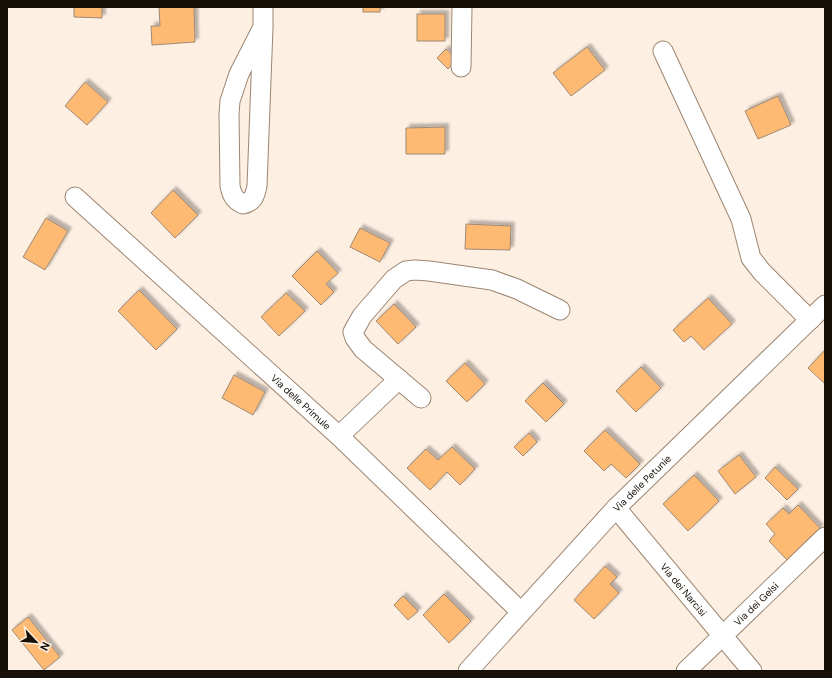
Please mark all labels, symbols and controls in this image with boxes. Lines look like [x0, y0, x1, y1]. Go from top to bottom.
street label: Via delle Primule [268, 371, 334, 432]
street label: Via delle Petunie [610, 451, 674, 514]
street label: Via dei Narcisi [658, 560, 710, 619]
street label: Via dei Gelsi [731, 579, 781, 628]
north arrow [16, 622, 56, 662]
text: N [37, 640, 53, 653]

